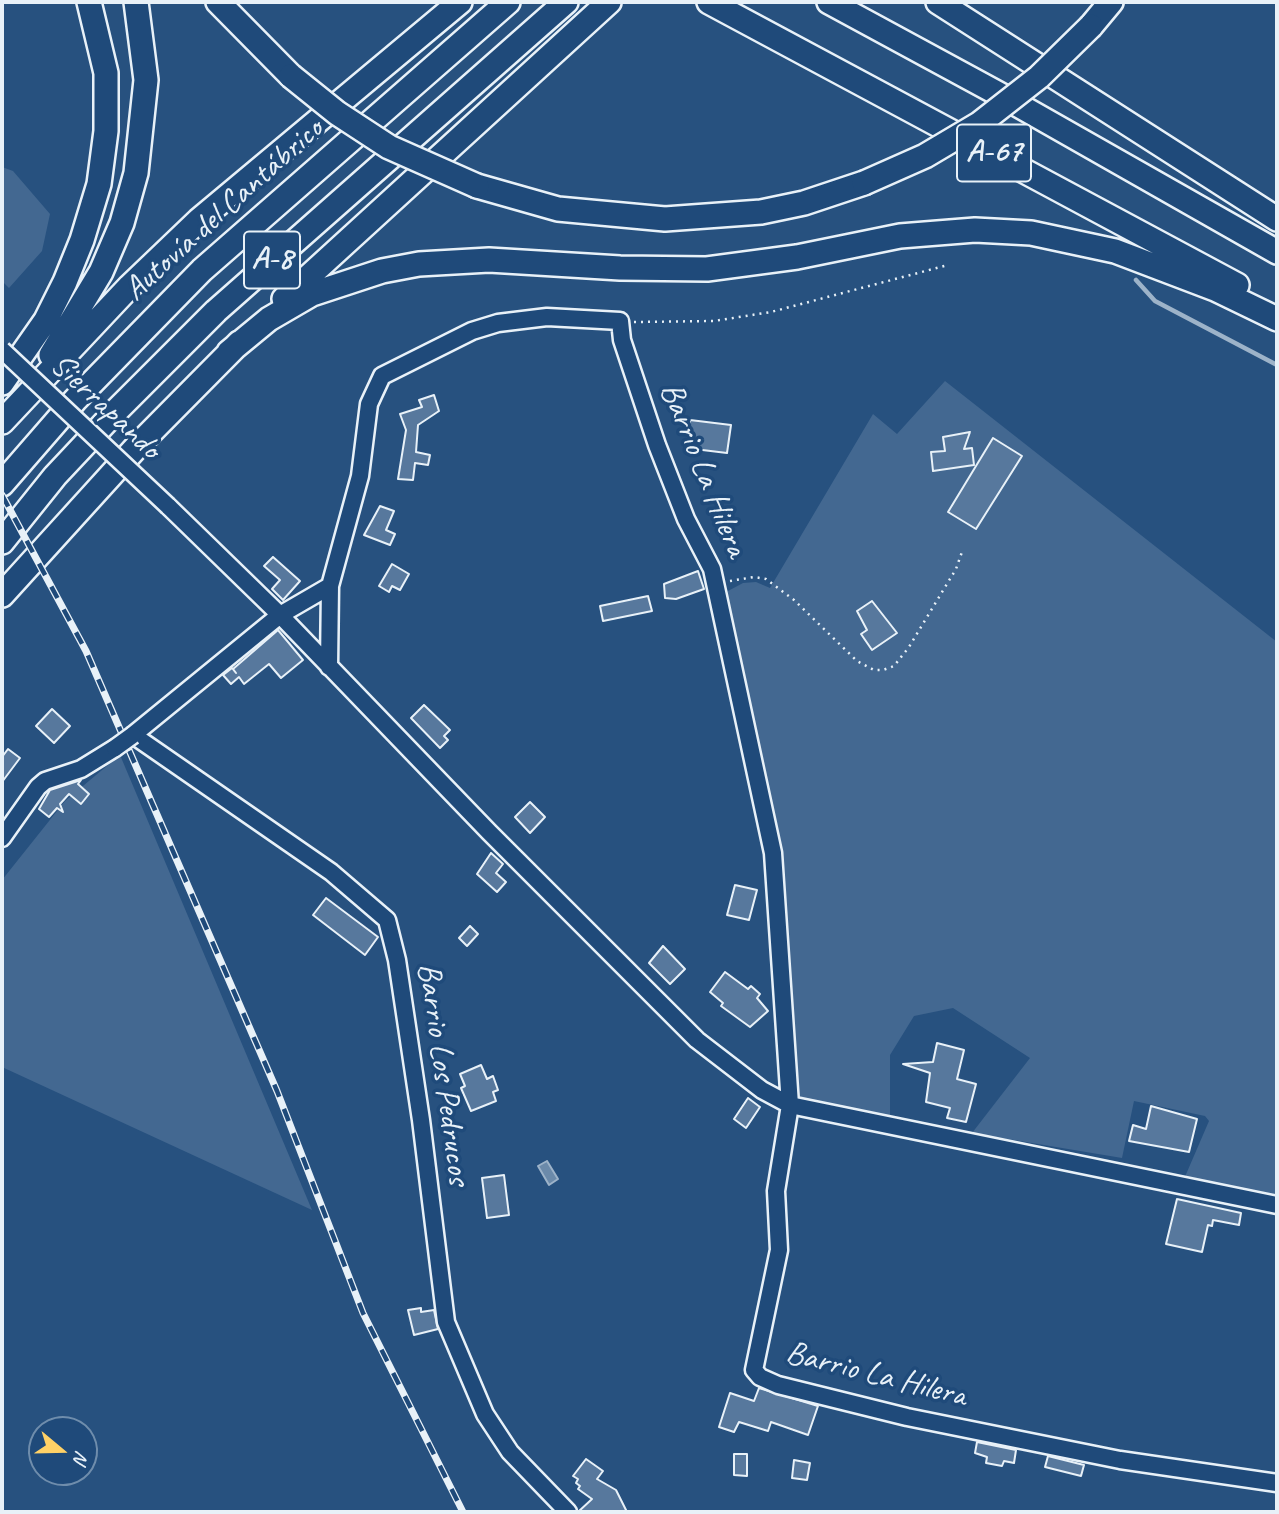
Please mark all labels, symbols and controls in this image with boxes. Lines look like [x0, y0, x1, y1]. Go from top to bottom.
street label: Autovía del Cantábrico [116, 110, 332, 310]
road number: A-67 [957, 124, 1031, 182]
road number: A-8 [244, 232, 300, 288]
street label: Sierrapando [41, 346, 169, 468]
street label: Barrio La Hilera [650, 377, 756, 563]
street label: Barrio Los Pedrucos [408, 960, 478, 1188]
street label: Barrio La Hilera [782, 1333, 970, 1417]
north arrow [28, 1416, 98, 1486]
text: N [68, 1448, 94, 1467]

